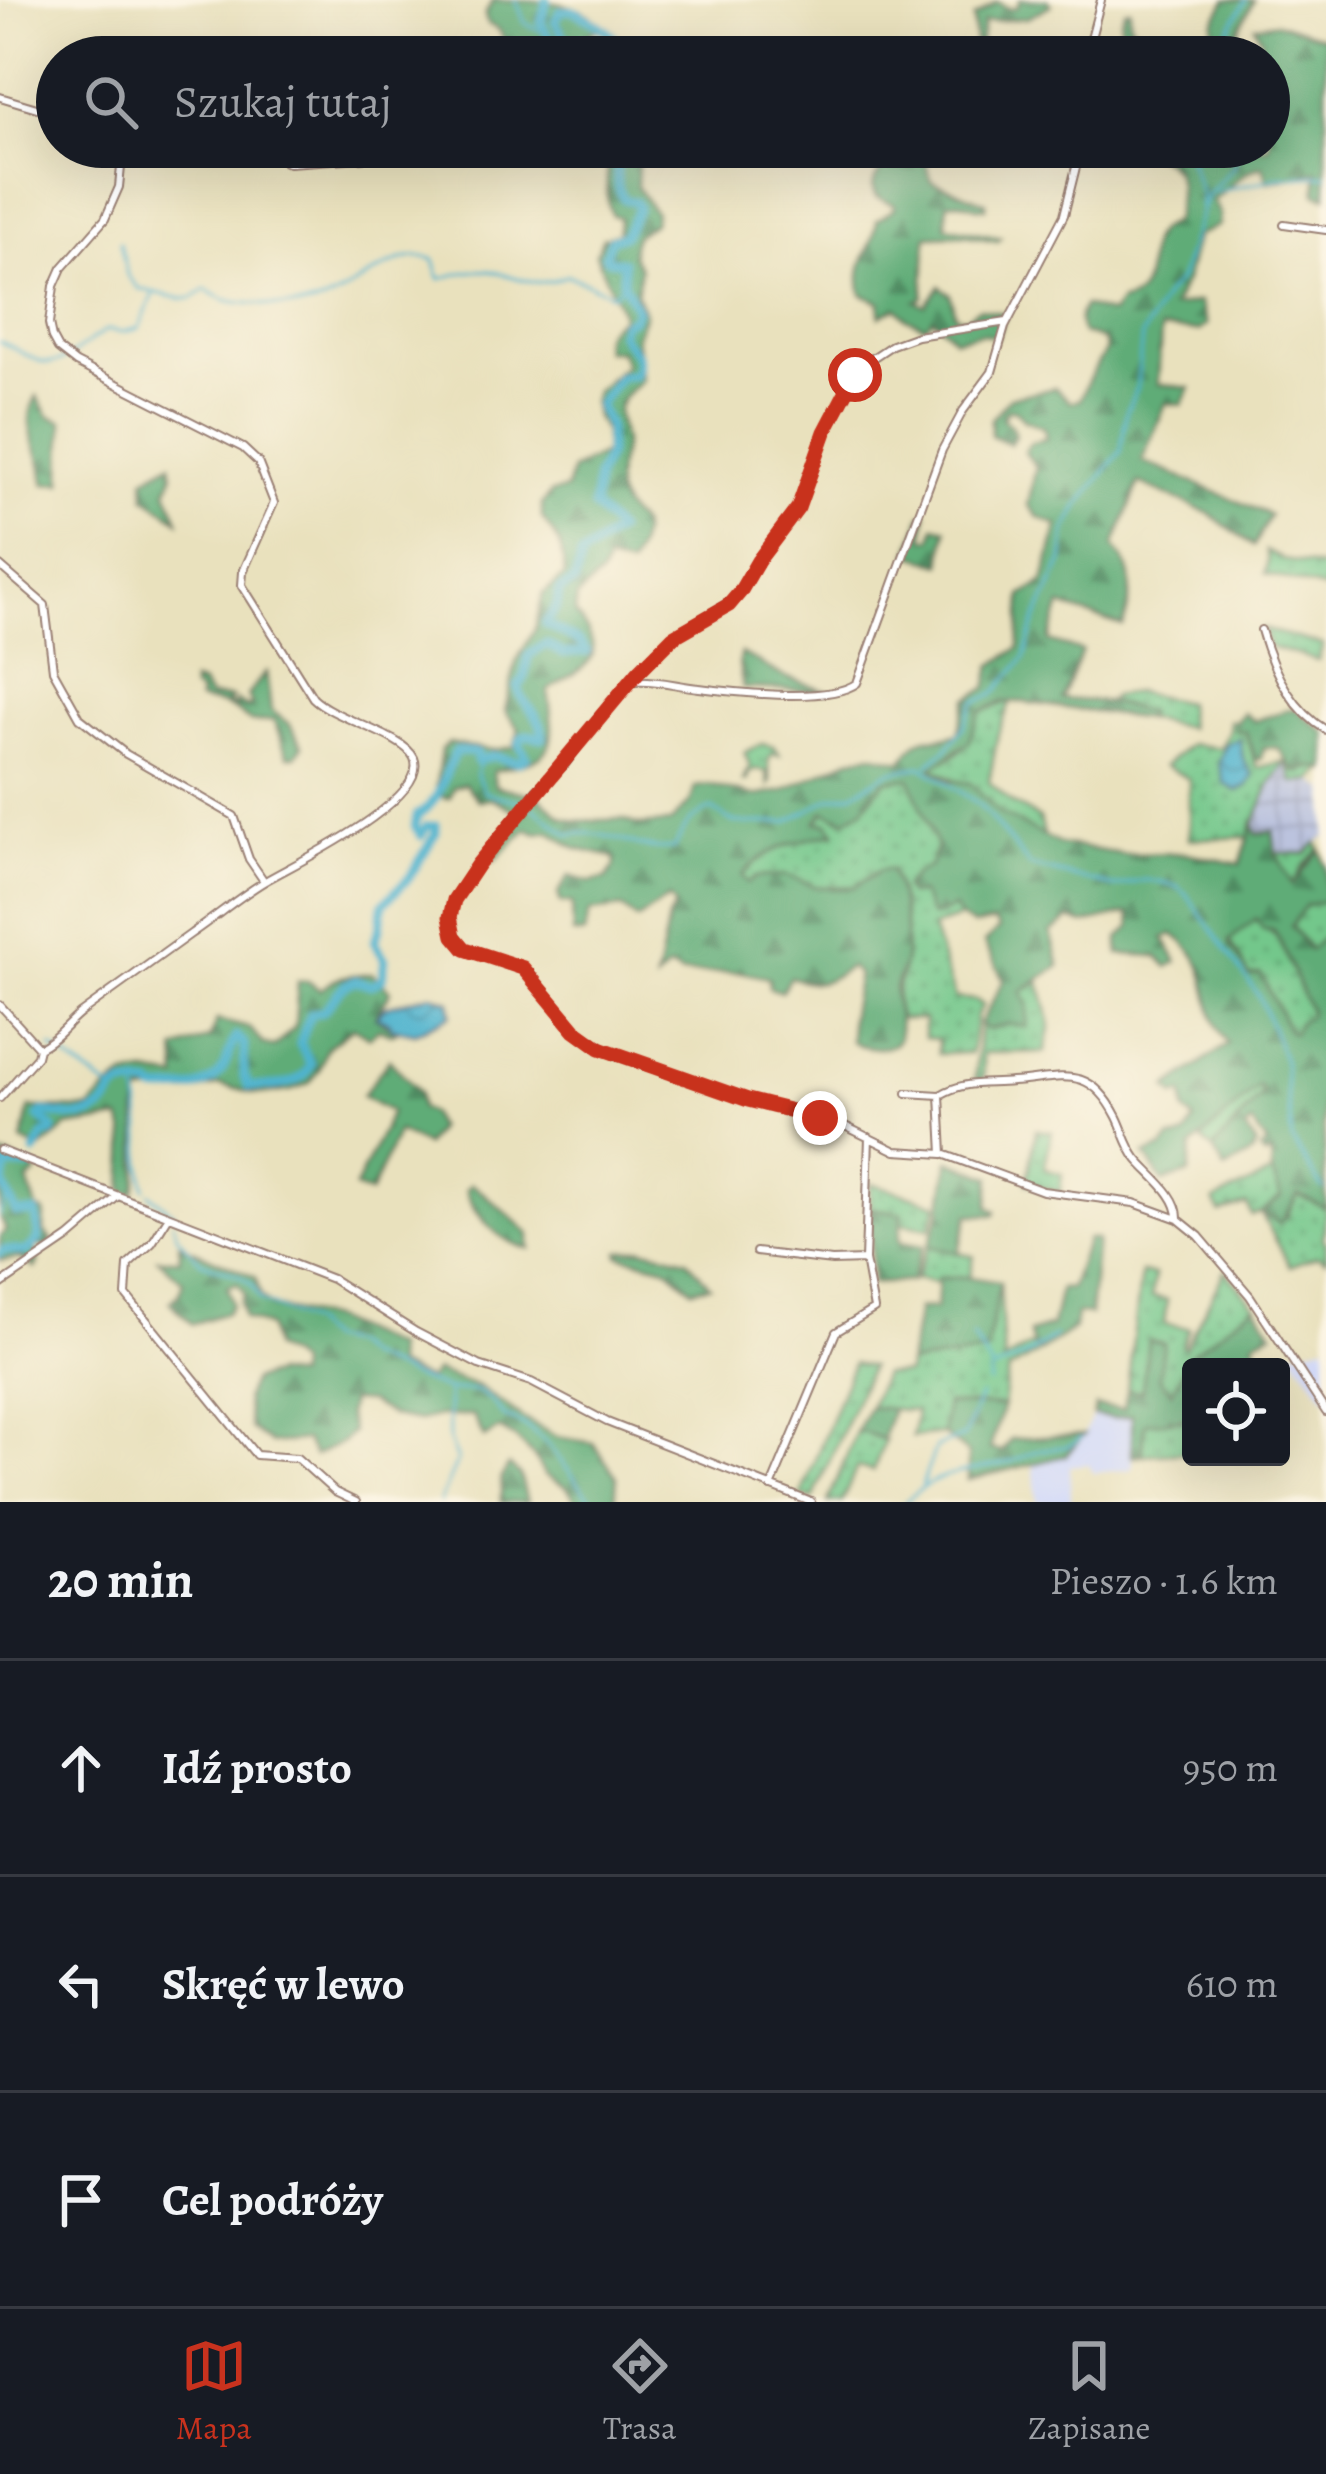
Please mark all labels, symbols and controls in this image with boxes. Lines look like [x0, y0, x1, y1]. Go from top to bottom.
search box [36, 36, 1290, 168]
icon: search [78, 69, 144, 135]
text: Szukaj tutaj [174, 71, 392, 133]
route start [828, 348, 882, 402]
route end [793, 1091, 847, 1145]
map controls [1182, 1358, 1290, 1466]
button: locate [1182, 1358, 1290, 1466]
text: 20 min [48, 1545, 193, 1615]
text: Pieszo · 1.6 km [1049, 1554, 1278, 1607]
icon: ahead [48, 1735, 114, 1801]
text: Idź prosto [162, 1737, 352, 1799]
text: 950 m [1183, 1741, 1278, 1794]
icon: left [48, 1951, 114, 2017]
text: Skręć w lewo [162, 1953, 405, 2015]
text: 610 m [1186, 1957, 1278, 2010]
icon: arrive [48, 2167, 114, 2233]
text: Cel podróży [162, 2169, 383, 2231]
tab: Mapa [176, 2333, 252, 2450]
tab: Trasa [603, 2333, 676, 2450]
tab: Zapisane [1028, 2333, 1150, 2450]

